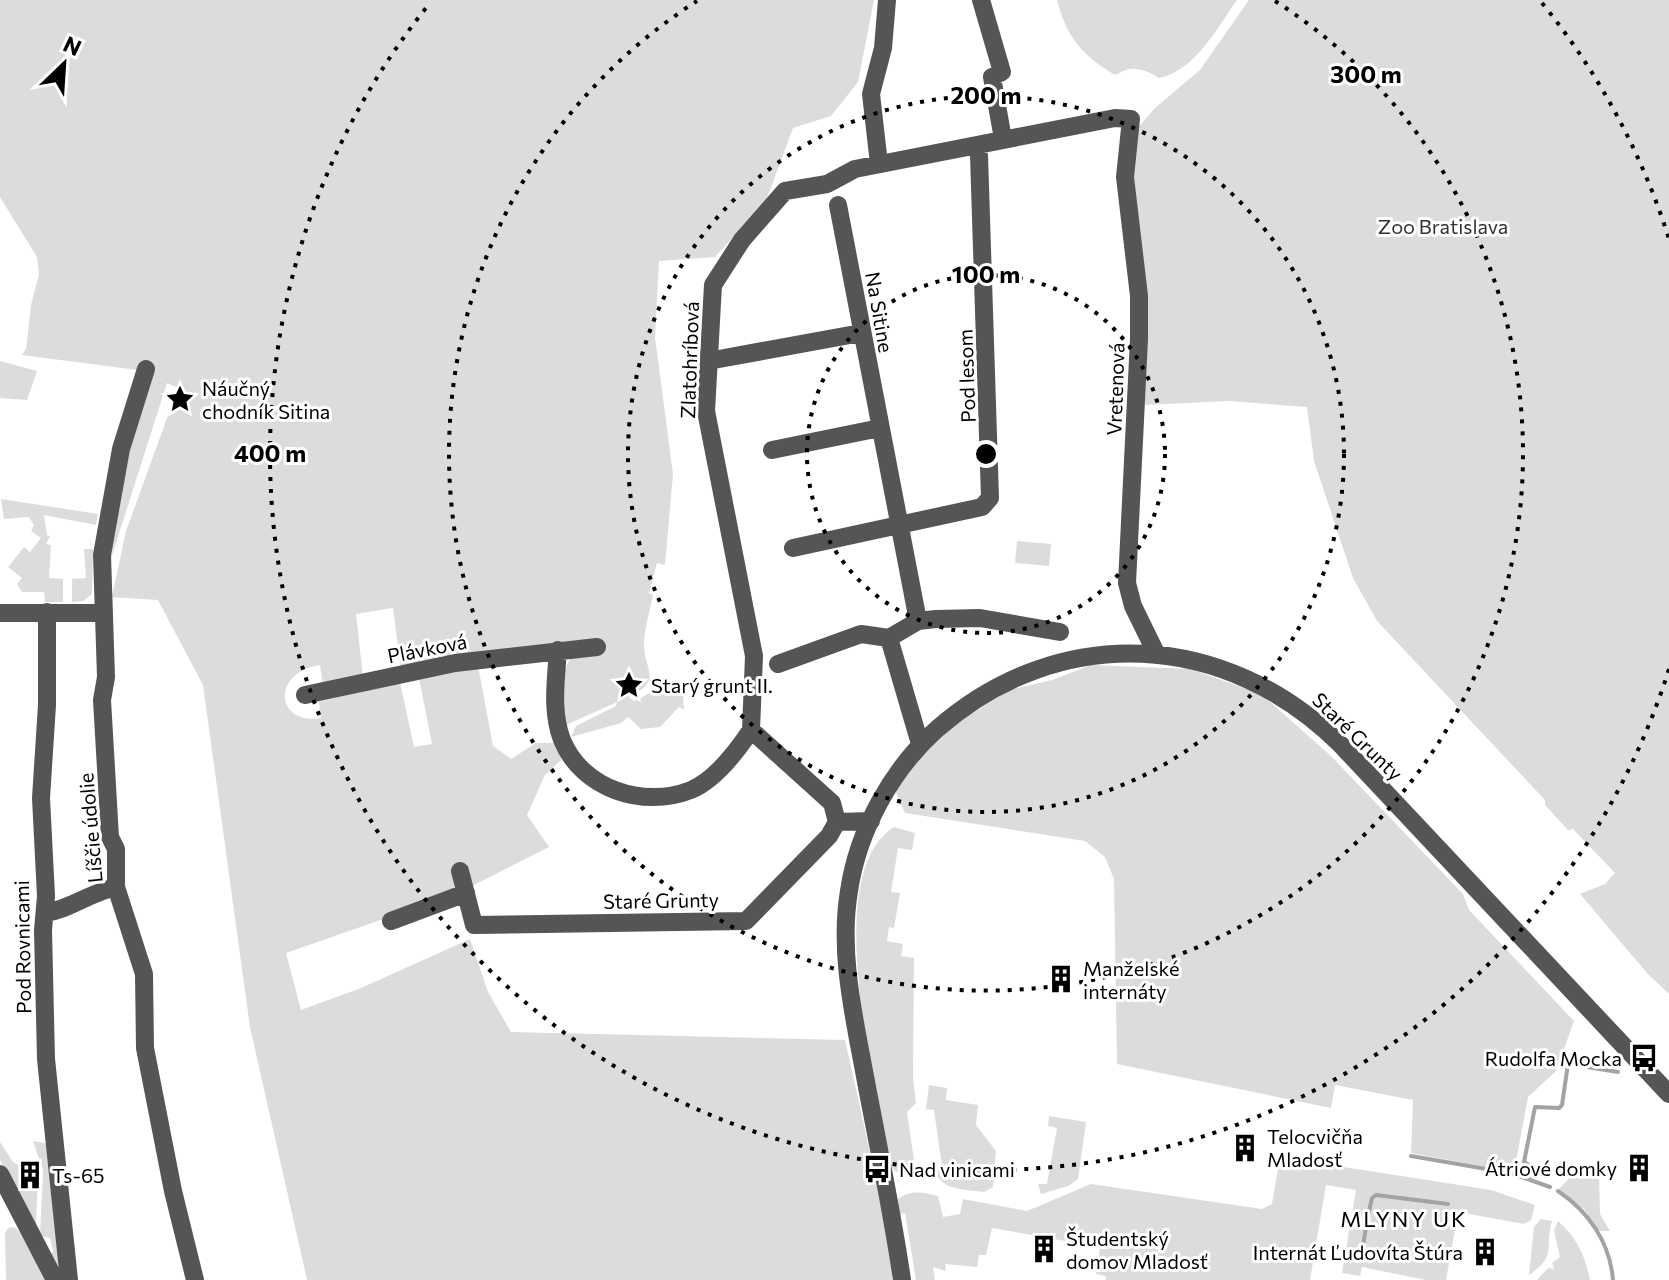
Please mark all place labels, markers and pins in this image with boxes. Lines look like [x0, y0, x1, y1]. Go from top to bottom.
place label: Náučný chodník Sitina [202, 376, 330, 423]
place icon: Náučný chodník Sitina [165, 384, 195, 414]
centre of rings [972, 440, 1000, 468]
place icon: Starý grunt II. [614, 670, 644, 700]
place label: Starý grunt II. [651, 673, 773, 697]
place label: Manželské internáty [1083, 956, 1179, 1003]
building icon: Manželské internáty [1046, 964, 1076, 994]
bus stop icon: Rudolfa Mocka [1629, 1043, 1659, 1073]
place label: Rudolfa Mocka [1485, 1046, 1622, 1070]
place label: Telocvičňa Mladosť [1267, 1124, 1363, 1171]
building icon: Telocvičňa Mladosť [1230, 1133, 1260, 1163]
building icon: Átriové domky [1624, 1153, 1654, 1183]
bus stop icon: Nad vinicami [862, 1154, 892, 1184]
place label: Átriové domky [1485, 1156, 1617, 1180]
place label: Nad vinicami [899, 1157, 1015, 1181]
building icon: Ts-65 [15, 1160, 45, 1190]
place label: Ts-65 [52, 1163, 105, 1187]
place label: Študentský domov Mladosť [1066, 1226, 1208, 1273]
building icon: Študentský domov Mladosť [1029, 1234, 1059, 1264]
building icon: Internát Ľudovíta Štúra [1470, 1237, 1500, 1267]
place label: Internát Ľudovíta Štúra [1253, 1240, 1463, 1264]

